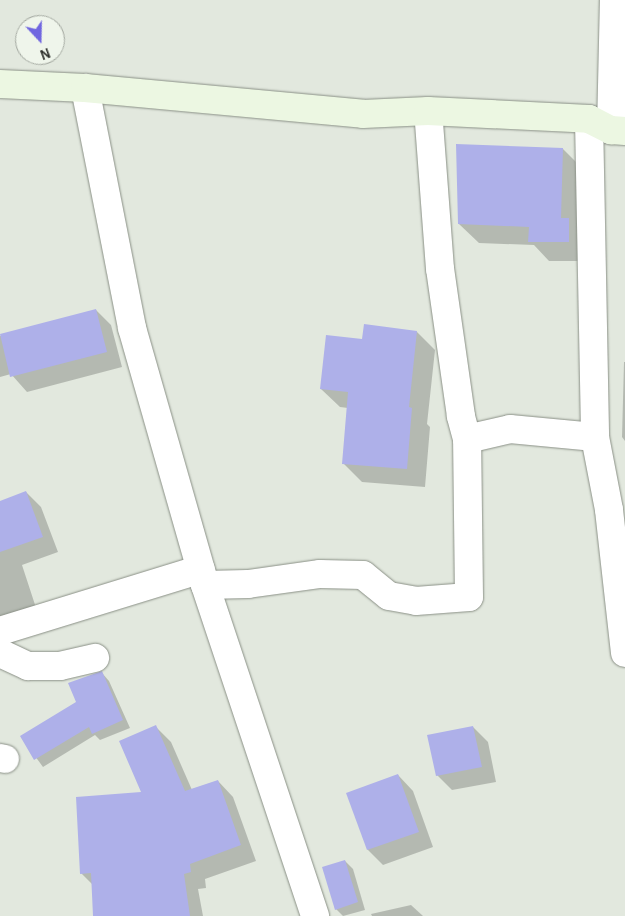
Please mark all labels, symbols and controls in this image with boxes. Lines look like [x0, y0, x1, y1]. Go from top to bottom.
north arrow [15, 15, 65, 65]
text: N [38, 45, 52, 61]

